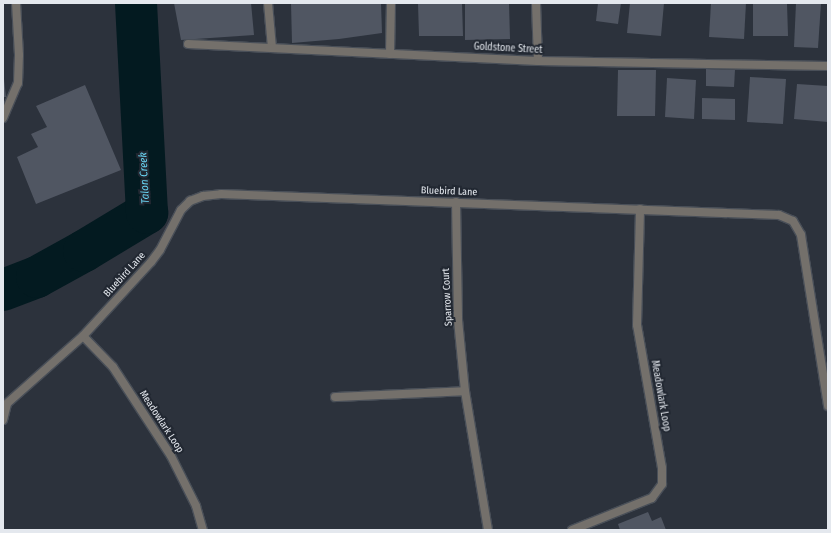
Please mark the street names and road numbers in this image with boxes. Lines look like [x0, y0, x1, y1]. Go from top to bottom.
street label: Goldstone Street [473, 41, 543, 57]
street label: Bluebird Lane [421, 185, 477, 199]
street label: Bluebird Lane [102, 250, 148, 300]
street label: Sparrow Court [440, 268, 456, 326]
street label: Meadowlark Loop [648, 359, 672, 433]
street label: Meadowlark Loop [136, 389, 186, 455]

